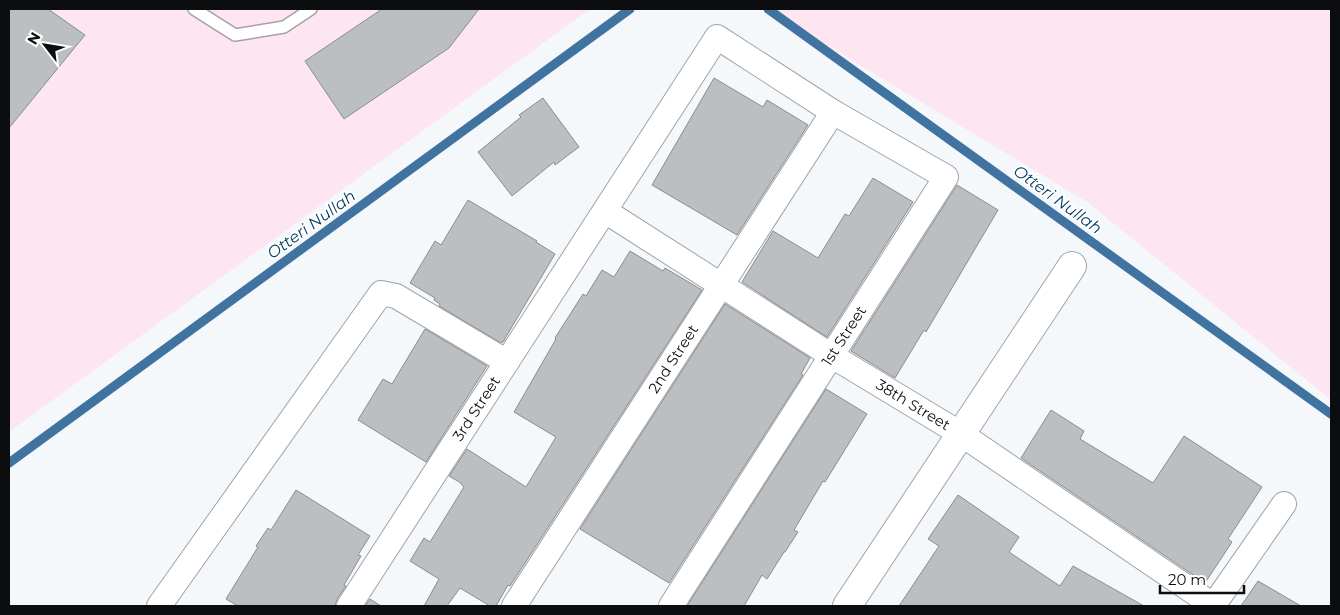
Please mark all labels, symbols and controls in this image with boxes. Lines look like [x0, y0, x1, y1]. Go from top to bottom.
north arrow [20, 20, 70, 70]
text: N [23, 29, 44, 48]
water label: Otteri Nullah [1010, 161, 1106, 238]
water label: Otteri Nullah [263, 186, 359, 263]
street label: 1st Street [817, 302, 870, 369]
street label: 2nd Street [644, 321, 702, 397]
street label: 3rd Street [448, 372, 504, 445]
street label: 38th Street [873, 375, 954, 434]
scale bar [1160, 562, 1244, 594]
text: 20 m [1168, 570, 1206, 589]

